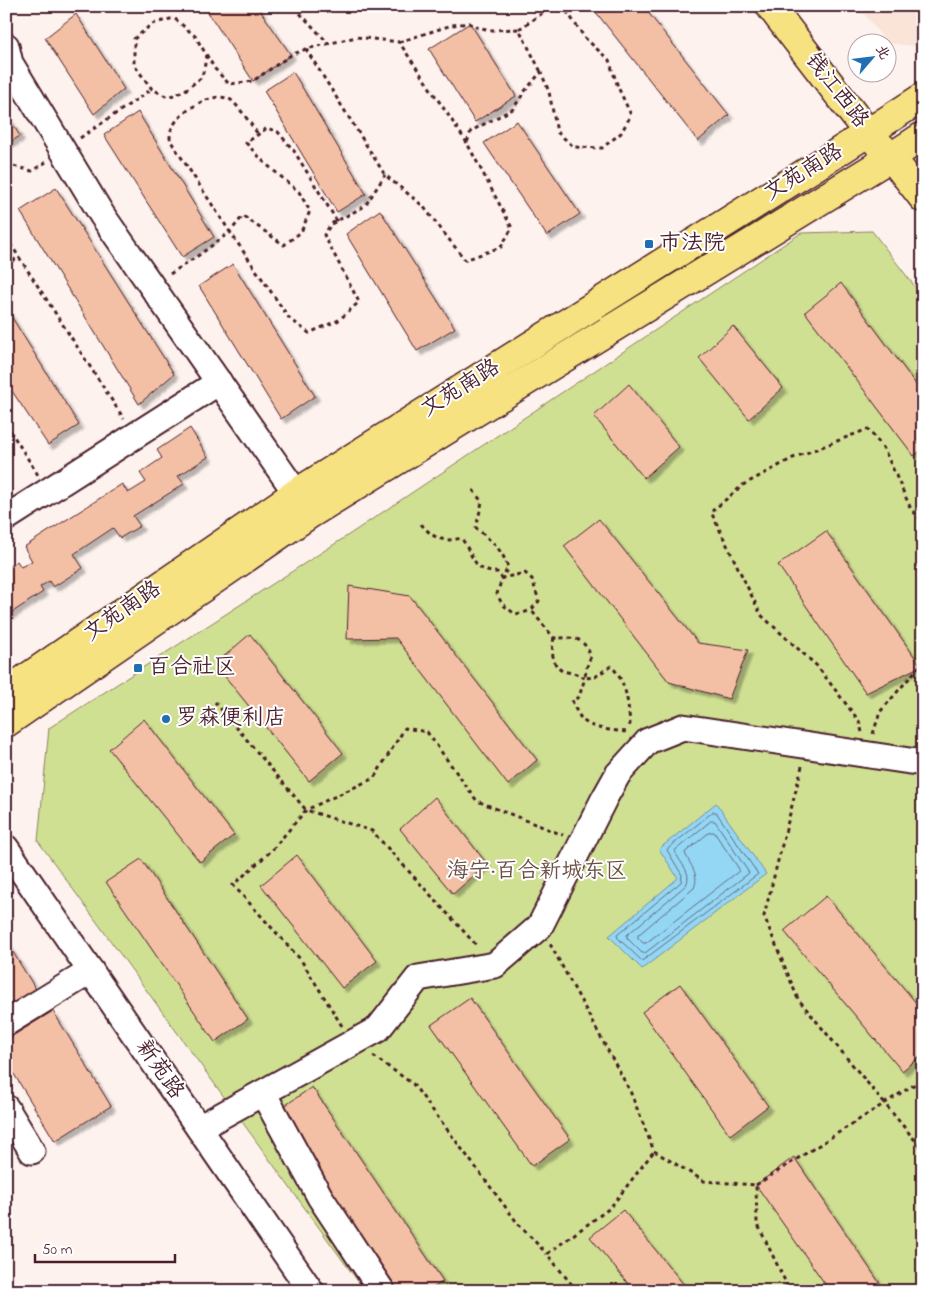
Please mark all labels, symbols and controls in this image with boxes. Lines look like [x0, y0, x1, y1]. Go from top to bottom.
north arrow [846, 32, 896, 82]
text: 北 [870, 41, 895, 64]
street label: 钱江西路 [796, 46, 876, 136]
street label: 文苑南路 [758, 136, 850, 210]
place label: 市法院 [659, 228, 725, 260]
marker: 市法院 [643, 238, 655, 250]
street label: 文苑南路 [415, 352, 507, 426]
street label: 文苑南路 [78, 574, 168, 650]
place label: 百合社区 [148, 652, 236, 684]
marker: 百合社区 [132, 662, 144, 674]
place label: 罗森便利店 [176, 703, 286, 735]
marker: 罗森便利店 [160, 713, 172, 725]
park label: 海宁·百合新城东区 [447, 856, 627, 888]
street label: 新苑路 [127, 1034, 191, 1106]
scale bar [35, 1232, 175, 1264]
text: 50 m [42, 1239, 73, 1261]

